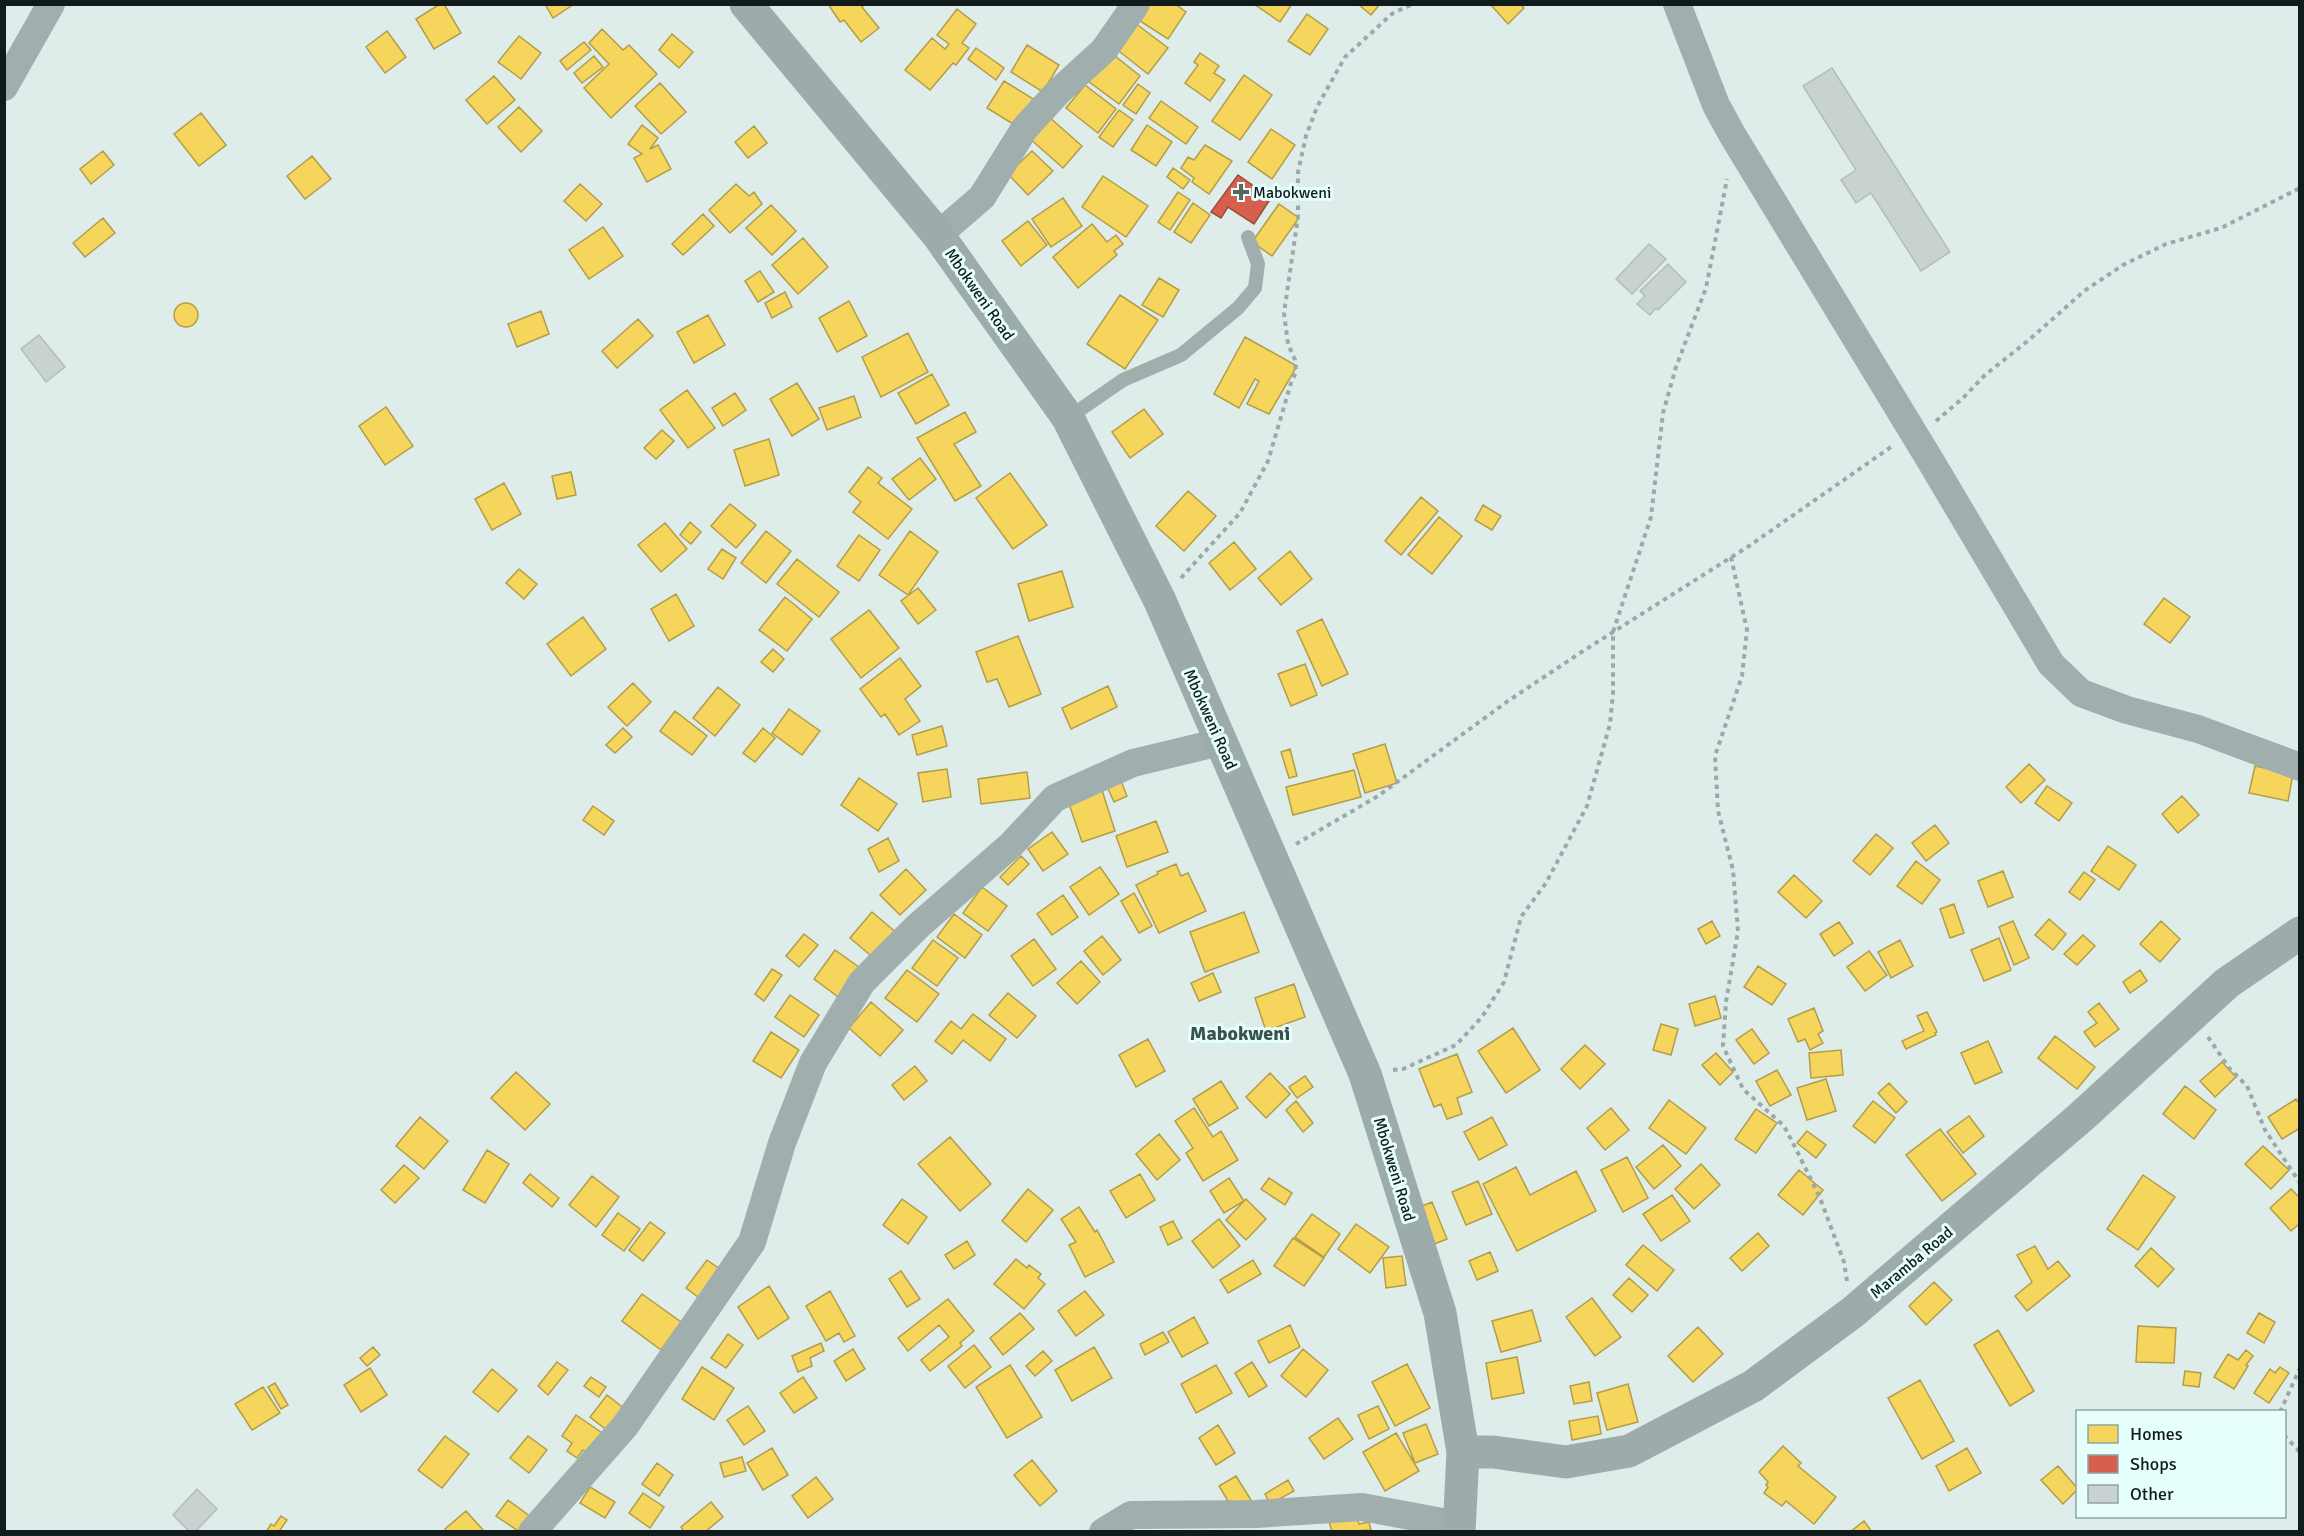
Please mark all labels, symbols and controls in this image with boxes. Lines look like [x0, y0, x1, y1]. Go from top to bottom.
place label: Mabokweni [1253, 183, 1331, 203]
marker: Mabokweni [1234, 185, 1248, 199]
street label: Mbokweni Road [940, 245, 1018, 344]
street label: Mbokweni Road [1179, 666, 1241, 773]
district label: Mabokweni [1190, 1021, 1290, 1046]
street label: Mbokweni Road [1369, 1115, 1419, 1224]
street label: Maramba Road [1866, 1222, 1957, 1303]
legend [2076, 1410, 2286, 1518]
text: Homes [2130, 1423, 2183, 1445]
text: Shops [2130, 1453, 2177, 1475]
text: Other [2130, 1483, 2174, 1505]

